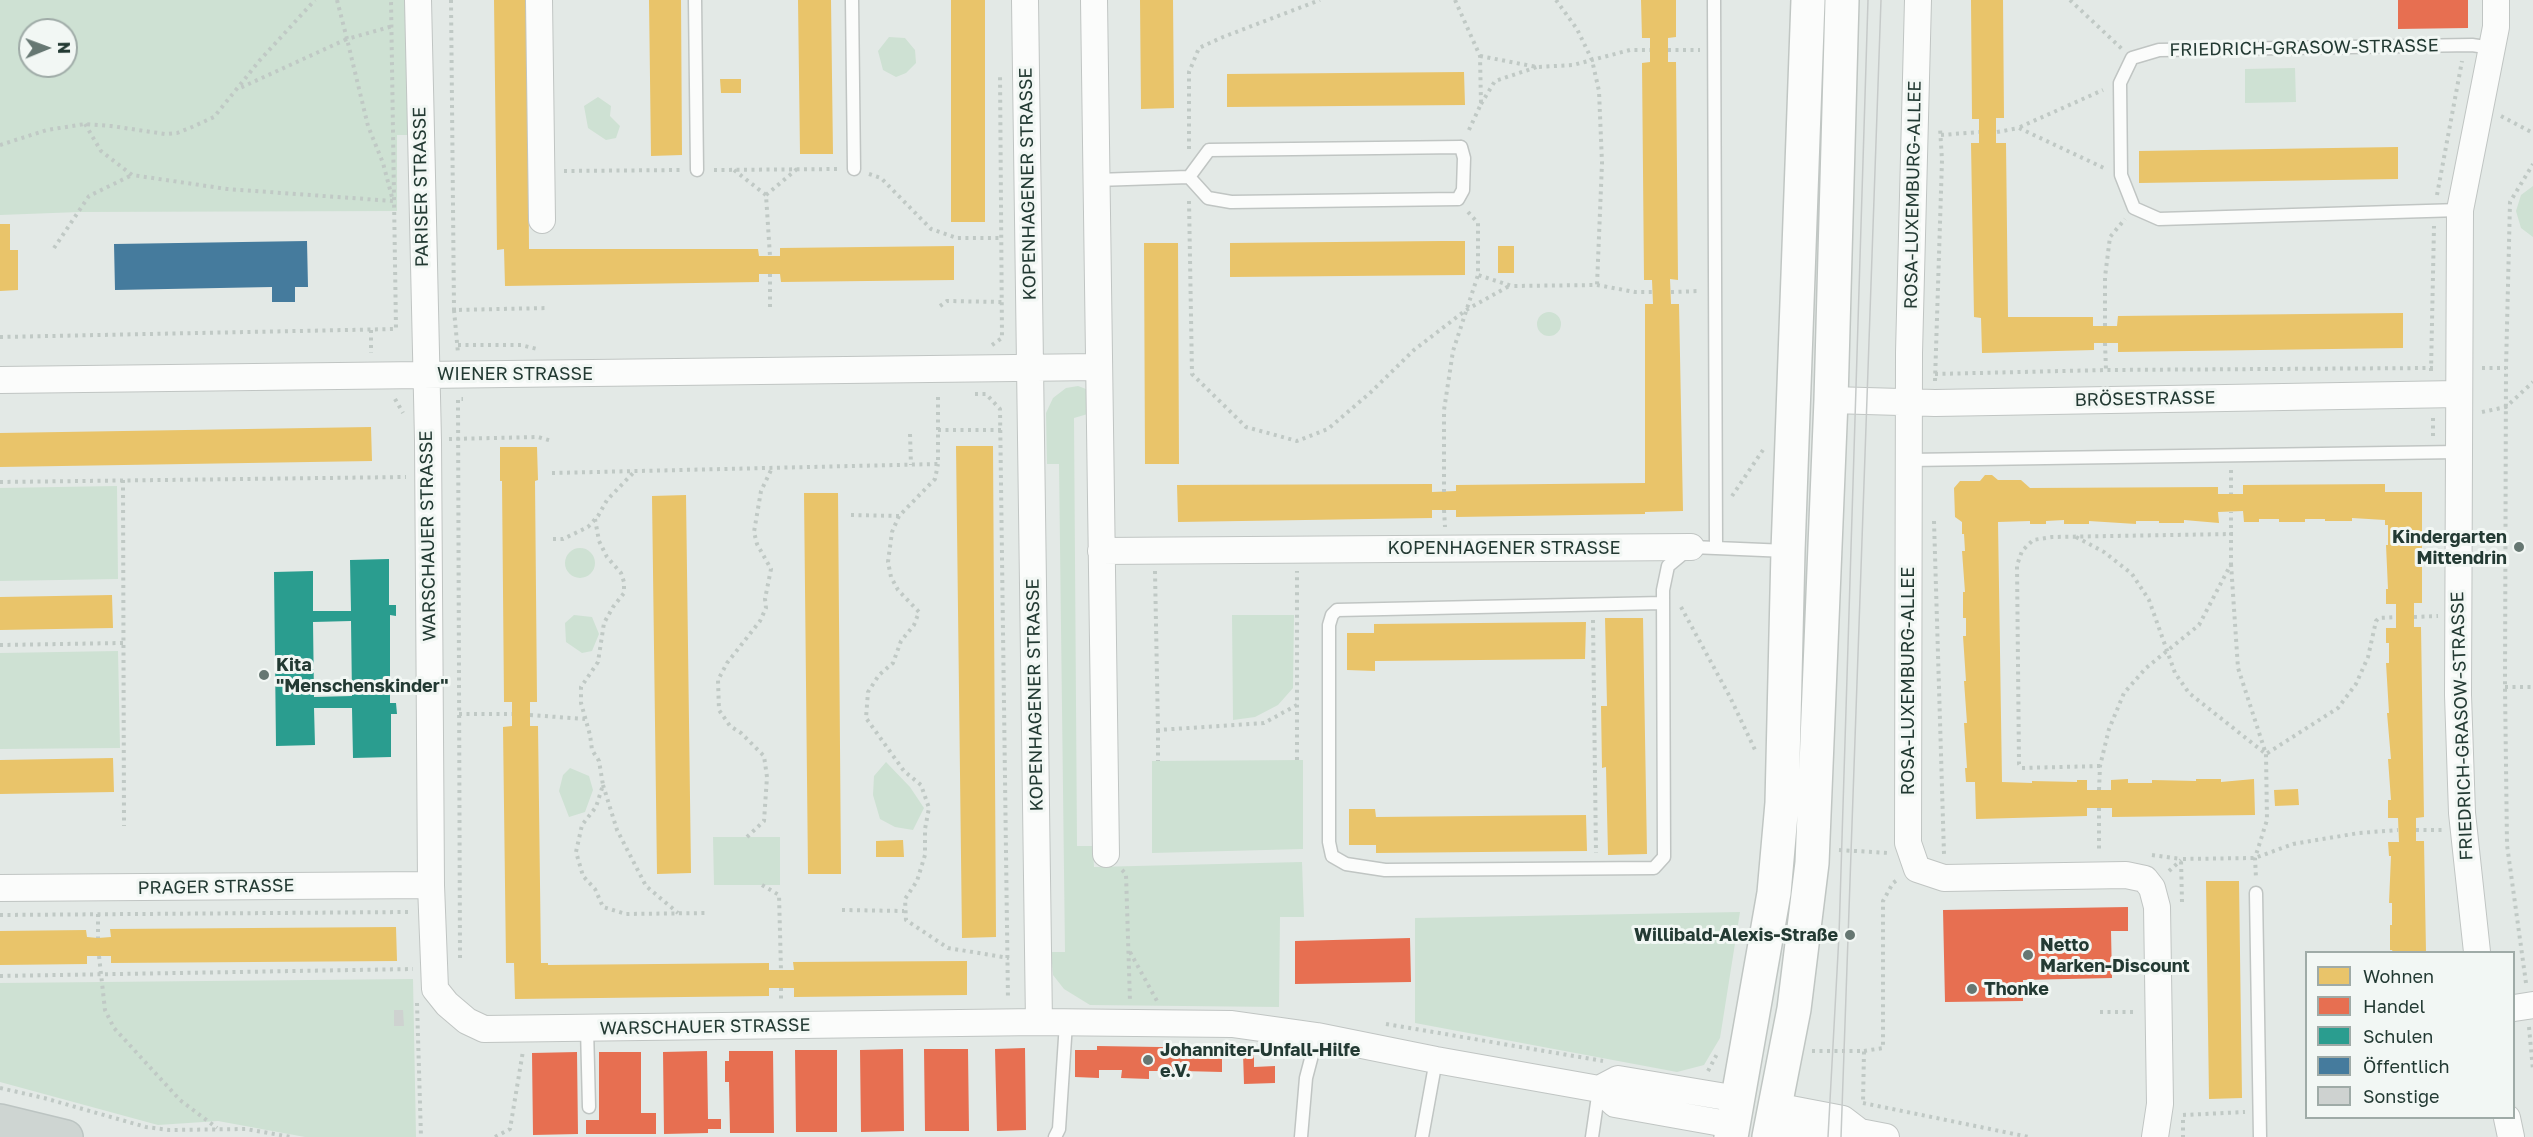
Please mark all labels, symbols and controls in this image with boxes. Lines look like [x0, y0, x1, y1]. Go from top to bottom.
north arrow [18, 18, 78, 78]
street label: FRIEDRICH-GRASOW-STRASSE [2169, 35, 2439, 61]
text: N [54, 41, 74, 54]
street label: KOPENHAGENER STRASSE [1015, 67, 1041, 301]
street label: ROSA-LUXEMBURG-ALLEE [1900, 81, 1926, 309]
street label: PARISER STRASSE [409, 107, 433, 267]
street label: WIENER STRASSE [437, 363, 593, 385]
street label: BRÖSESTRASSE [2074, 387, 2216, 411]
street label: WARSCHAUER STRASSE [415, 430, 441, 642]
place label: Kindergarten Mittendrin [2392, 526, 2507, 568]
street label: KOPENHAGENER STRASSE [1388, 537, 1620, 559]
marker: Kindergarten Mittendrin [2512, 540, 2526, 554]
street label: ROSA-LUXEMBURG-ALLEE [1897, 567, 1919, 795]
street label: KOPENHAGENER STRASSE [1022, 578, 1048, 812]
street label: FRIEDRICH-GRASOW-STRASSE [2447, 591, 2477, 861]
place label: Kita "Menschenskinder" [276, 654, 449, 696]
marker: Kita "Menschenskinder" [257, 668, 271, 682]
street label: PRAGER STRASSE [137, 875, 295, 899]
place label: Willibald-Alexis-Straße [1634, 924, 1838, 946]
marker: Willibald-Alexis-Straße [1843, 928, 1857, 942]
place label: Netto Marken-Discount [2040, 934, 2190, 976]
marker: Netto Marken-Discount [2021, 948, 2035, 962]
legend [2305, 951, 2515, 1119]
text: Wohnen [2363, 965, 2434, 987]
place label: Thonke [1984, 978, 2049, 1000]
marker: Thonke [1965, 982, 1979, 996]
text: Handel [2363, 995, 2425, 1017]
street label: WARSCHAUER STRASSE [599, 1014, 811, 1040]
text: Schulen [2363, 1025, 2433, 1047]
place label: Johanniter-Unfall-Hilfe e.V. [1160, 1039, 1360, 1082]
marker: Johanniter-Unfall-Hilfe e.V. [1141, 1053, 1155, 1067]
text: Öffentlich [2363, 1055, 2449, 1077]
text: Sonstige [2363, 1085, 2439, 1107]

